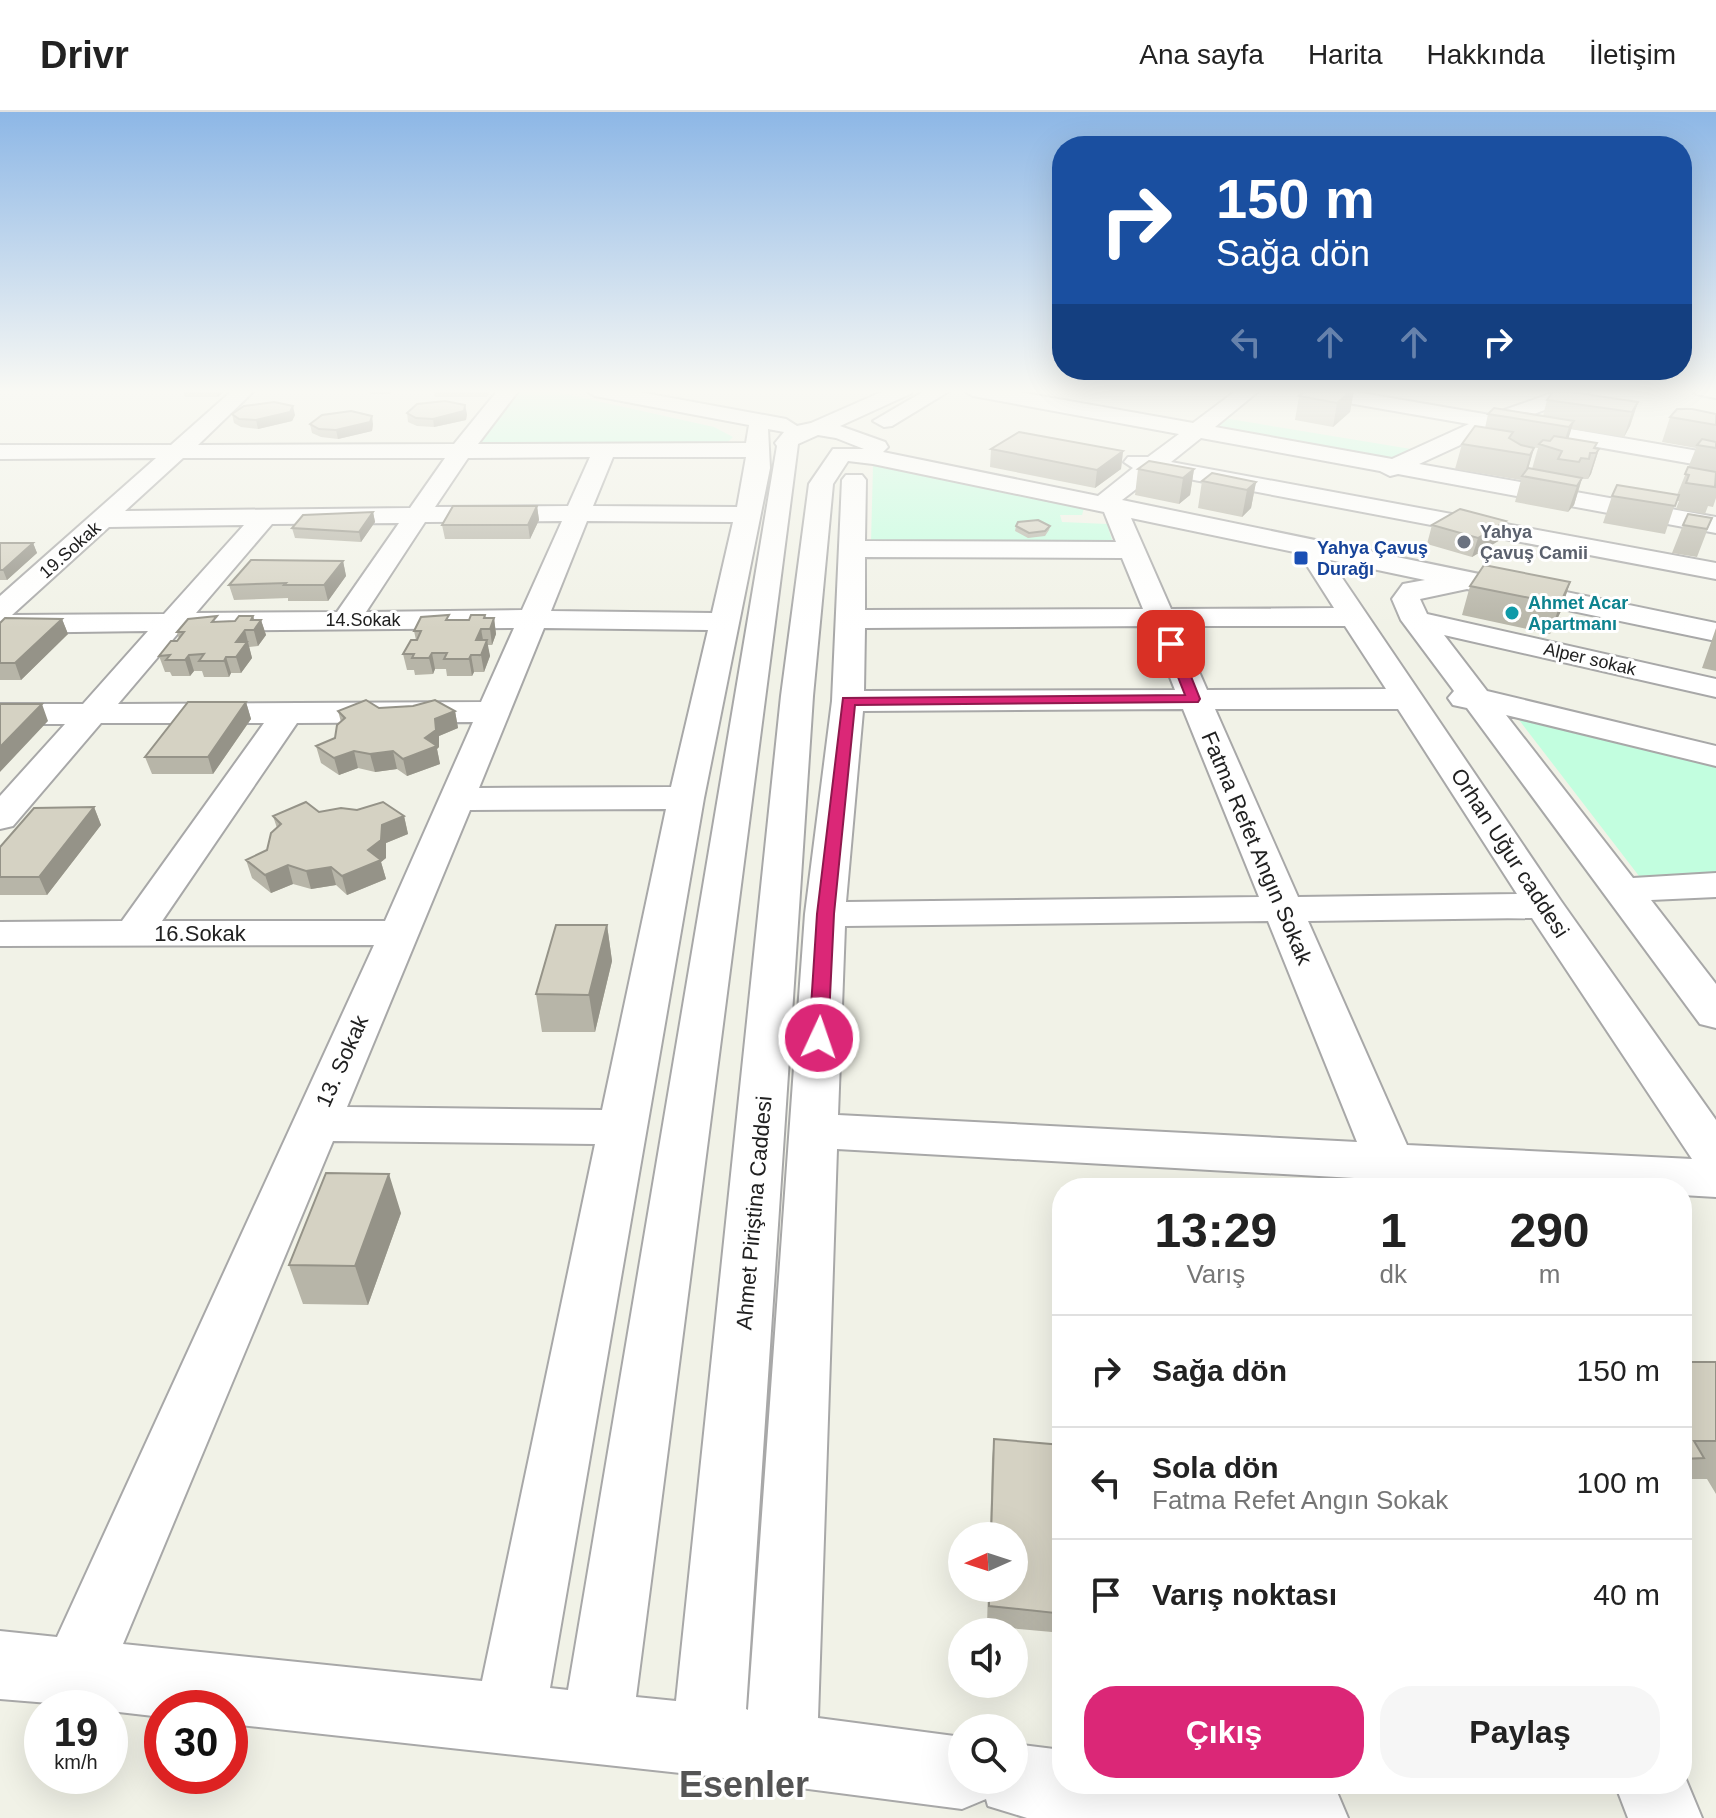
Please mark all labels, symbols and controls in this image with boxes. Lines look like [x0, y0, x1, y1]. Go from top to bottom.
text: Drivr [40, 34, 129, 76]
text: Ana sayfa [1139, 39, 1264, 70]
text: Harita [1308, 39, 1383, 70]
text: Hakkında [1427, 39, 1545, 70]
text: İletişim [1589, 39, 1676, 70]
text: 150 m [1216, 167, 1375, 230]
icon: right [1084, 168, 1188, 272]
text: Sağa dön [1216, 233, 1370, 274]
icon: left [1224, 320, 1268, 364]
icon: ahead [1308, 320, 1352, 364]
icon: ahead [1392, 320, 1436, 364]
icon: right [1476, 320, 1520, 364]
street label: 19.Sokak [35, 517, 105, 583]
place label: Yahya Çavuş Camii [1480, 522, 1588, 563]
marker: Yahya Çavuş Camii [1455, 533, 1473, 551]
place label: Yahya Çavuş Durağı [1317, 538, 1428, 579]
marker: Yahya Çavuş Durağı [1292, 549, 1310, 567]
place label: Ahmet Acar Apartmanı [1528, 593, 1628, 634]
marker: Ahmet Acar Apartmanı [1503, 604, 1521, 622]
street label: 14.Sokak [325, 610, 402, 630]
pin [1137, 610, 1205, 678]
icon: arrive [1149, 622, 1193, 666]
street label: Alper sokak [1542, 639, 1639, 680]
street label: Fatma Refet Angın Sokak [1197, 728, 1318, 969]
street label: Orhan Uğur caddesi [1446, 764, 1574, 942]
street label: 16.Sokak [154, 921, 247, 946]
position arrow [777, 996, 861, 1080]
street label: 13. Sokak [311, 1010, 374, 1111]
street label: Ahmet Piriştina Caddesi [731, 1095, 777, 1331]
text: 13:29 [1154, 1204, 1277, 1257]
text: 1 [1380, 1204, 1407, 1257]
text: 290 [1509, 1204, 1590, 1257]
text: Varış [1186, 1259, 1245, 1289]
text: dk [1380, 1259, 1407, 1289]
text: m [1539, 1259, 1560, 1289]
icon: right [1084, 1349, 1128, 1393]
text: Sağa dön [1152, 1354, 1287, 1387]
text: 150 m [1577, 1354, 1660, 1387]
text: Sola dön [1152, 1451, 1279, 1484]
icon: left [1084, 1461, 1128, 1505]
text: 100 m [1577, 1466, 1660, 1499]
text: Fatma Refet Angın Sokak [1152, 1485, 1448, 1515]
north arrow [948, 1522, 1028, 1602]
map controls [948, 1522, 1028, 1794]
icon: arrive [1084, 1573, 1128, 1617]
text: Varış noktası [1152, 1578, 1337, 1611]
text: 40 m [1593, 1578, 1660, 1611]
button: sound [948, 1618, 1028, 1698]
button: Çıkış [1084, 1686, 1364, 1778]
button: Paylaş [1380, 1686, 1660, 1778]
speed limit sign: 30 [144, 1690, 248, 1794]
text: 19 [54, 1710, 98, 1754]
button: search [948, 1714, 1028, 1794]
text: km/h [54, 1751, 98, 1773]
district label: Esenler [679, 1764, 809, 1805]

